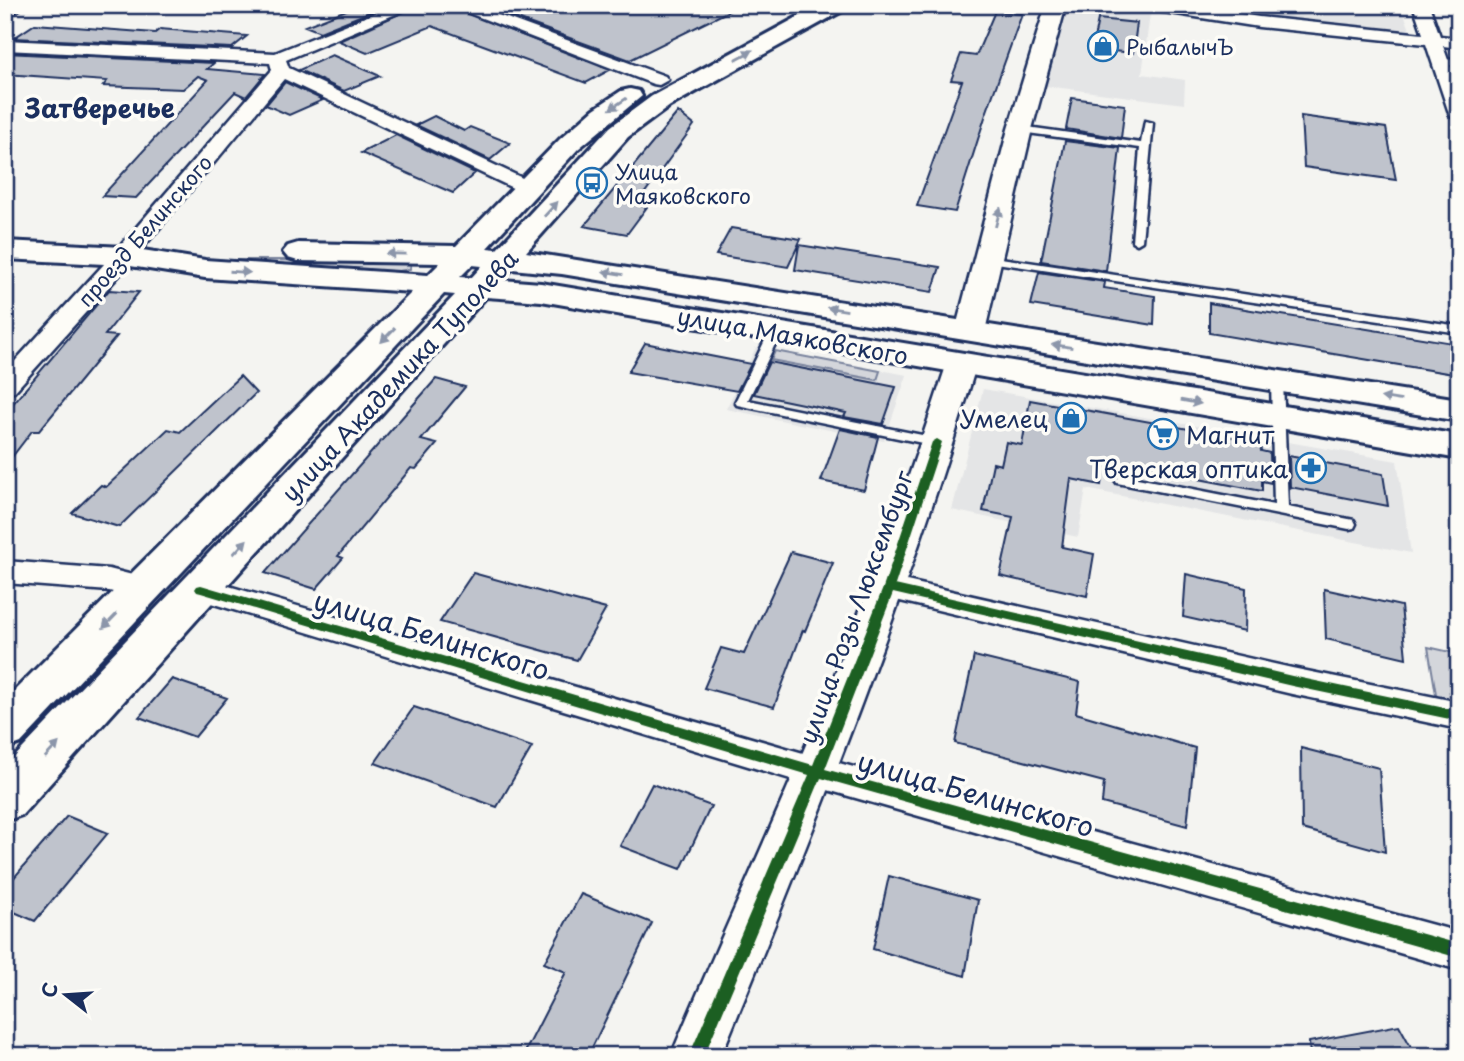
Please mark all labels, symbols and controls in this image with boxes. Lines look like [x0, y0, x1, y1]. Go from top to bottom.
shop icon: РыбалычЪ [1086, 29, 1120, 63]
place label: РыбалычЪ [1126, 30, 1234, 62]
one-way arrow [734, 50, 754, 61]
district label: Затверечье [24, 88, 175, 127]
one-way arrow [608, 97, 627, 110]
street label: проезд Белинского [69, 147, 219, 313]
place label: Улица Маяковского [615, 155, 751, 211]
bus stop icon: Улица Маяковского [575, 166, 609, 200]
one-way arrow [543, 200, 559, 218]
one-way arrow [993, 206, 1004, 228]
street label: улица Академика Туполева [272, 241, 526, 509]
one-way arrow [385, 248, 407, 259]
one-way arrow [230, 267, 252, 278]
one-way arrow [602, 267, 624, 278]
street label: улица Маяковского [675, 297, 911, 373]
one-way arrow [826, 303, 848, 314]
one-way arrow [380, 326, 396, 343]
one-way arrow [1051, 340, 1073, 351]
one-way arrow [1380, 393, 1402, 404]
one-way arrow [1180, 397, 1202, 408]
place label: Умелец [960, 400, 1048, 436]
shop icon: Умелец [1054, 401, 1088, 435]
place label: Магнит [1186, 416, 1275, 452]
supermarket icon: Магнит [1146, 417, 1180, 451]
place label: Тверская оптика [1089, 450, 1288, 486]
pharmacy icon: Тверская оптика [1294, 451, 1328, 485]
street label: улица Розы Люксембург [789, 465, 921, 749]
one-way arrow [231, 539, 247, 556]
street label: улица Белинского [309, 578, 555, 690]
one-way arrow [101, 613, 118, 630]
street label: улица Белинского [852, 739, 1100, 847]
one-way arrow [43, 742, 59, 759]
north arrow [32, 960, 102, 1030]
text: С [33, 979, 64, 1001]

